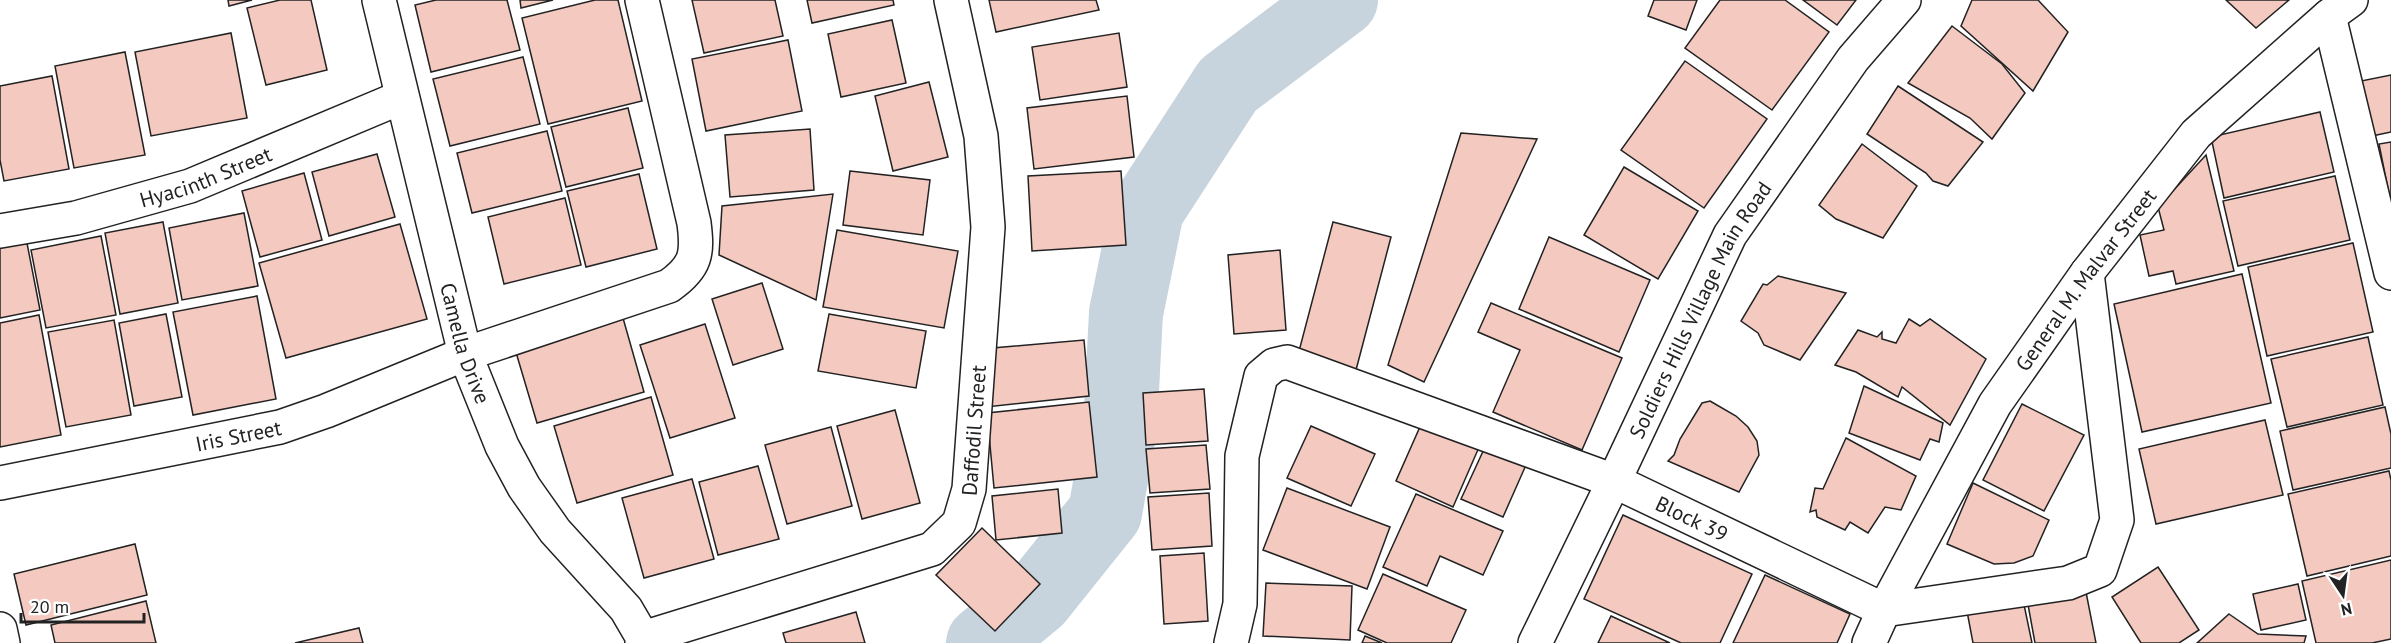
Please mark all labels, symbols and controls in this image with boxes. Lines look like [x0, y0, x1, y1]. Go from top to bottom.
street label: Hyacinth Street [136, 140, 275, 213]
street label: Soldiers Hills Village Main Road [1623, 176, 1777, 443]
street label: General M. Malvar Street [2009, 183, 2162, 376]
street label: Camella Drive [435, 280, 497, 408]
street label: Daffodil Street [955, 364, 991, 497]
street label: Iris Street [193, 414, 284, 457]
street label: Block 39 [1651, 489, 1733, 547]
north arrow [2313, 565, 2373, 625]
scale bar [21, 586, 144, 624]
text: 20 m [30, 595, 69, 618]
text: N [2339, 599, 2354, 621]

